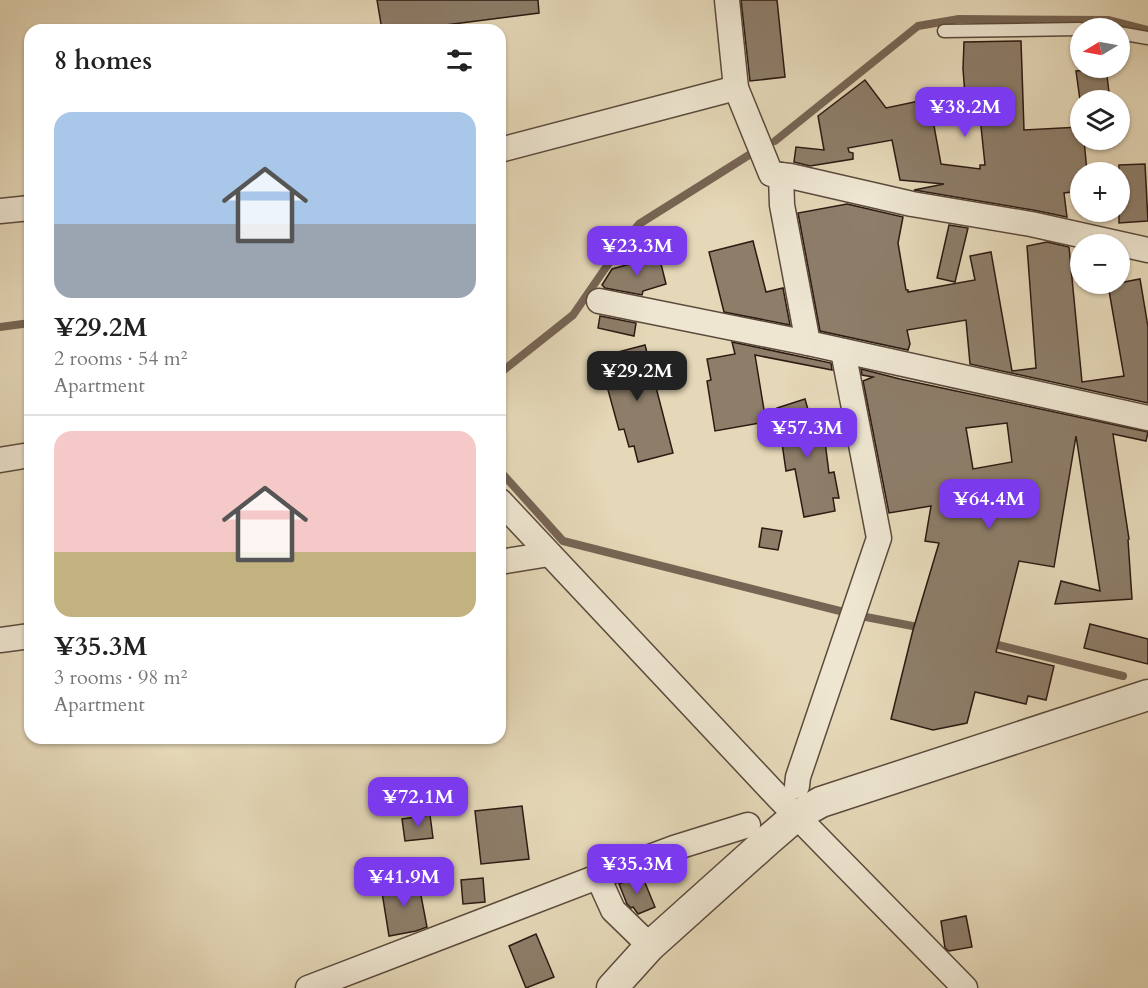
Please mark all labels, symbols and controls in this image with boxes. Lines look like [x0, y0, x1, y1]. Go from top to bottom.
north arrow [1070, 18, 1130, 78]
map controls [1070, 18, 1130, 294]
text: 8 homes [54, 43, 152, 78]
icon: filters [443, 44, 476, 77]
pin: ¥38.2M [916, 87, 1014, 138]
button: layers [1070, 90, 1130, 150]
text: ¥38.2M [929, 93, 1001, 120]
icon: home [211, 151, 319, 259]
button: + [1070, 162, 1130, 222]
pin: ¥23.3M [588, 226, 686, 277]
text: ¥23.3M [601, 232, 673, 259]
button: − [1070, 234, 1130, 294]
text: ¥29.2M [54, 310, 147, 345]
text: 2 rooms · 54 m² [54, 345, 187, 372]
pin: ¥29.2M [588, 351, 686, 402]
text: ¥29.2M [601, 357, 673, 384]
text: Apartment [54, 372, 145, 399]
pin: ¥57.3M [758, 408, 856, 459]
text: ¥57.3M [771, 414, 843, 441]
icon: home [211, 470, 319, 578]
pin: ¥64.4M [940, 479, 1038, 530]
text: ¥64.4M [953, 485, 1025, 512]
text: ¥35.3M [54, 629, 147, 664]
text: 3 rooms · 98 m² [54, 664, 187, 691]
text: Apartment [54, 691, 145, 718]
pin: ¥72.1M [369, 777, 467, 828]
text: ¥72.1M [382, 783, 454, 810]
pin: ¥35.3M [588, 844, 686, 895]
text: ¥35.3M [601, 850, 673, 877]
pin: ¥41.9M [355, 857, 453, 908]
text: ¥41.9M [368, 863, 440, 890]

